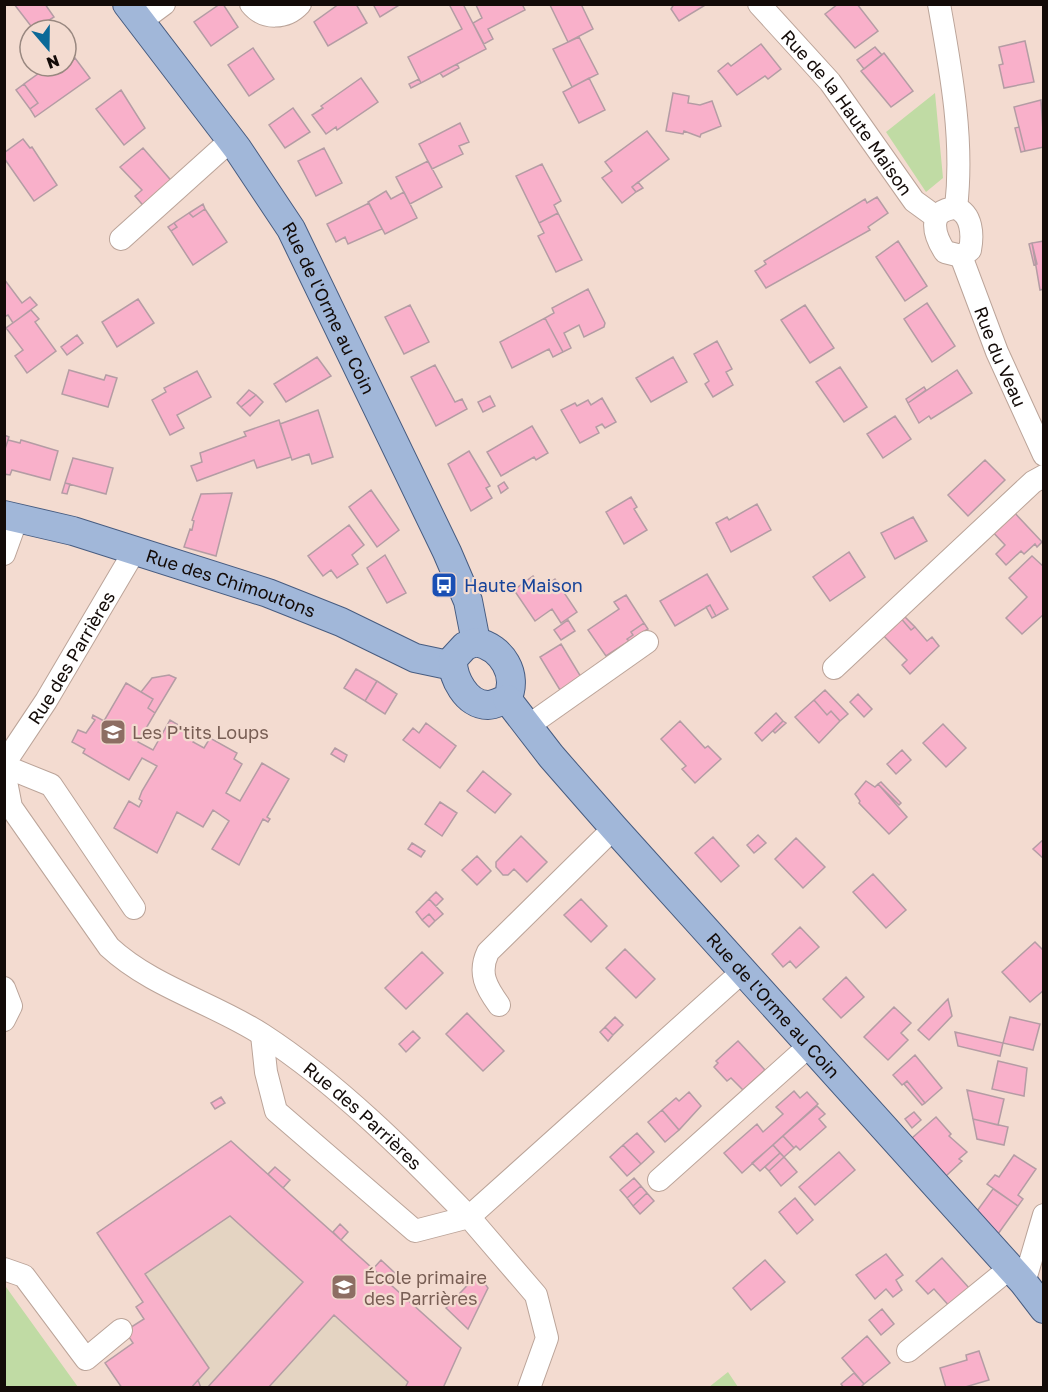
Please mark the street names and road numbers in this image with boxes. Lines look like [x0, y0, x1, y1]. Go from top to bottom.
street label: Rue de la Haute Maison [777, 25, 917, 199]
street label: Rue de l'Orme au Coin [278, 217, 380, 397]
street label: Rue du Veau [970, 303, 1031, 410]
street label: Rue des Chimoutons [143, 544, 319, 622]
street label: Rue des Parrières [23, 587, 119, 728]
street label: Rue de l'Orme au Coin [702, 928, 845, 1082]
street label: Rue des Parrières [299, 1057, 427, 1174]

